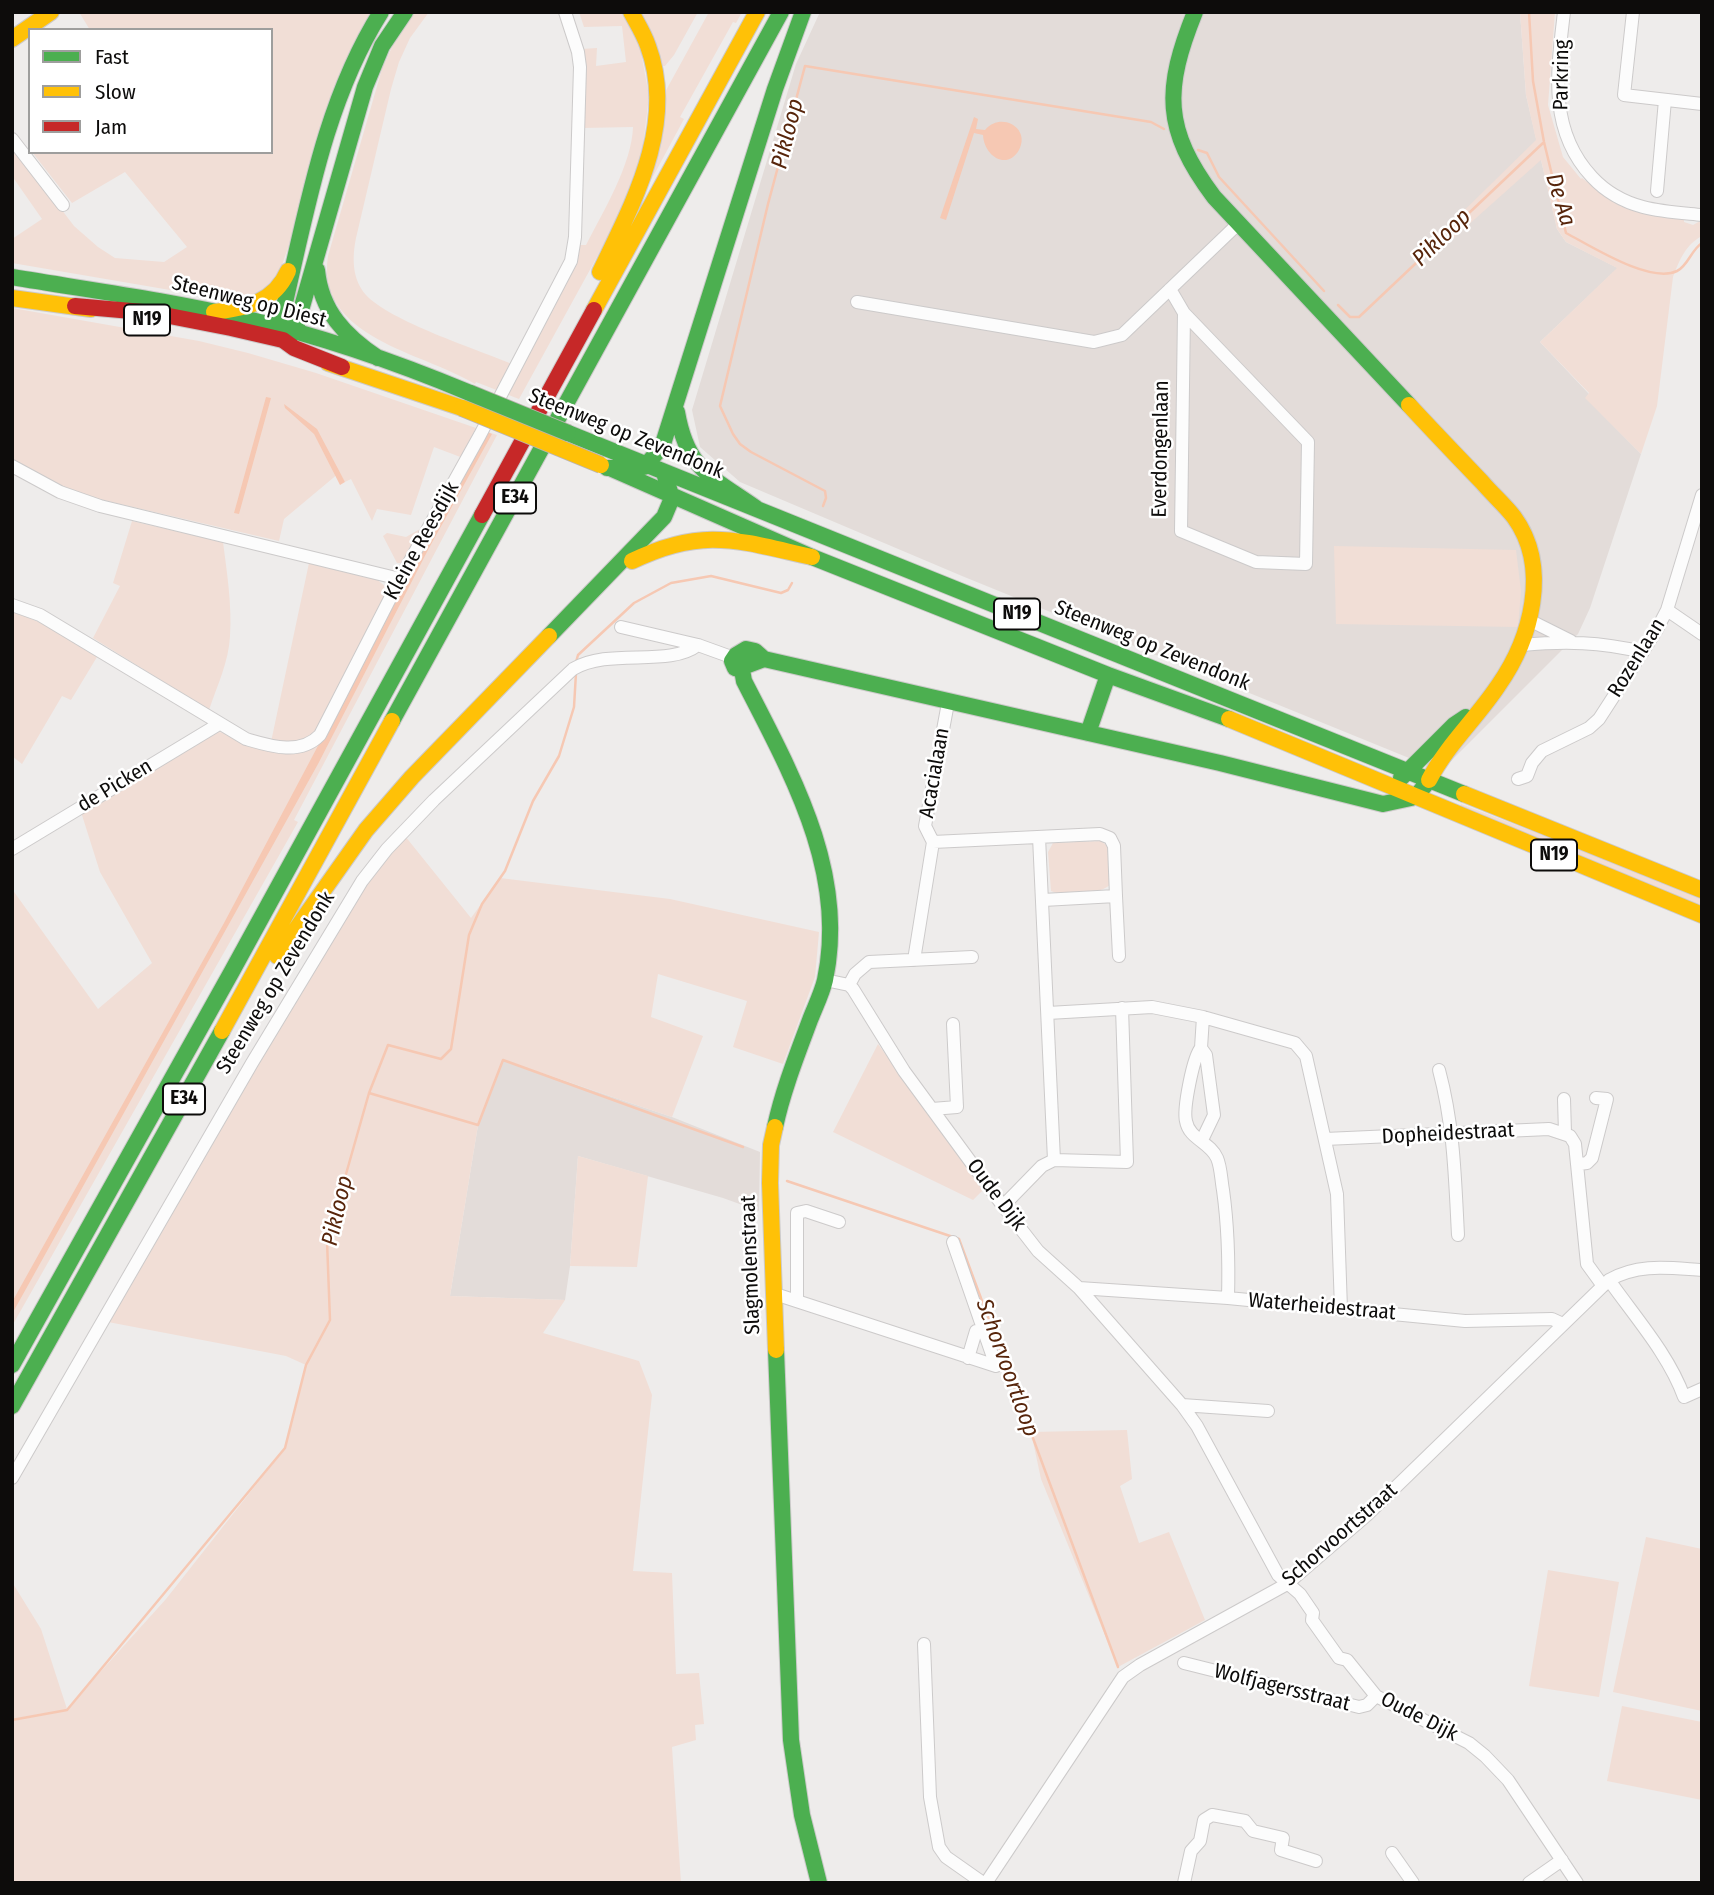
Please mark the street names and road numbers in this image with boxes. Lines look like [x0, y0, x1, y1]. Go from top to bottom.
street label: Parkring [1549, 39, 1575, 111]
street label: Steenweg op Diest [169, 271, 329, 333]
road number: N19 [124, 304, 170, 336]
street label: Everdongenlaan [1147, 380, 1175, 518]
street label: Steenweg op Zevendonk [525, 383, 727, 485]
street label: Kleine Reesdijk [379, 478, 465, 604]
road number: E34 [494, 482, 536, 513]
street label: Steenweg op Zevendonk [1051, 595, 1253, 697]
road number: N19 [994, 598, 1040, 629]
street label: Rozenlaan [1603, 614, 1671, 702]
street label: Acacialaan [915, 726, 955, 820]
street label: de Picken [73, 754, 157, 818]
road number: N19 [1531, 840, 1577, 870]
street label: Steenweg op Zevendonk [212, 887, 340, 1079]
road number: E34 [163, 1084, 205, 1114]
street label: Dopheidestraat [1381, 1118, 1515, 1150]
street label: Oude Dijk [961, 1154, 1031, 1236]
street label: Slagmolenstraat [736, 1195, 766, 1335]
street label: Waterheidestraat [1247, 1288, 1397, 1326]
street label: Schorvoortstraat [1277, 1478, 1403, 1592]
street label: Wolfjagersstraat [1211, 1659, 1353, 1717]
street label: Oude Dijk [1376, 1687, 1462, 1747]

